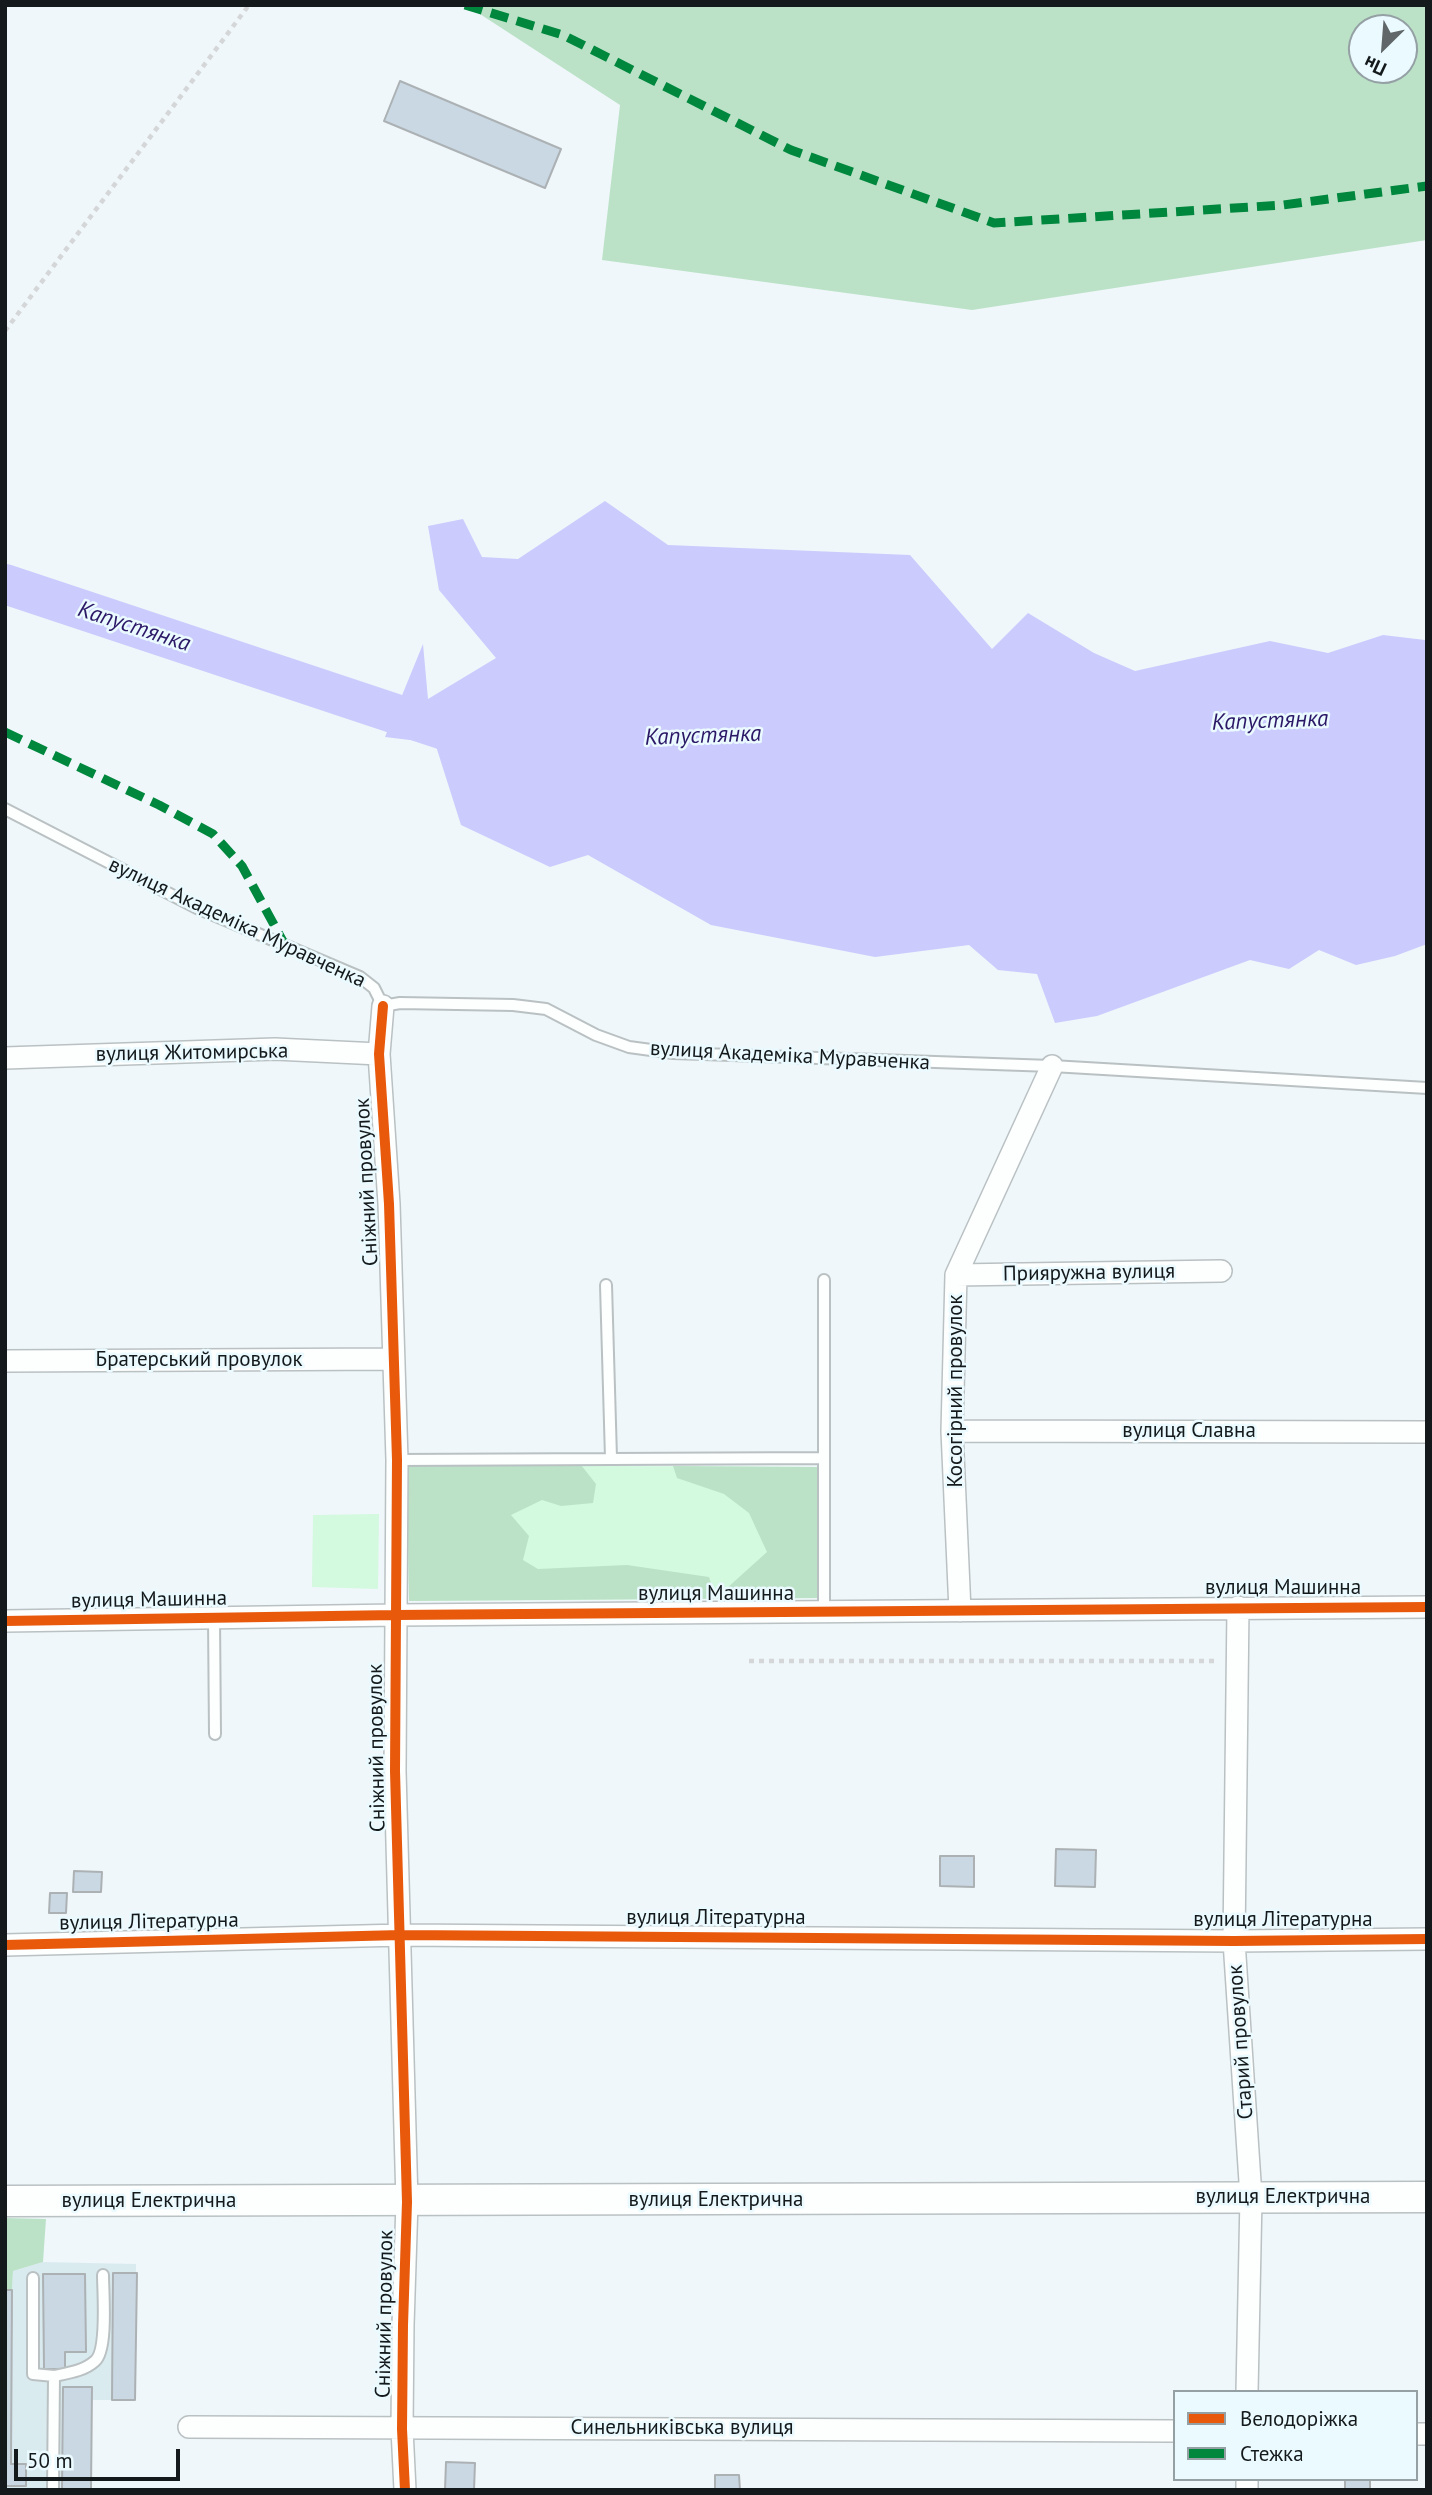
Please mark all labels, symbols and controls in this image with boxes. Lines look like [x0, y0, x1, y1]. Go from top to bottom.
north arrow [1348, 14, 1418, 84]
text: Пн [1360, 51, 1390, 82]
water label: Капустянка [74, 596, 194, 658]
water label: Капустянка [1211, 705, 1329, 737]
water label: Капустянка [644, 720, 762, 752]
street label: вулиця Академіка Муравченка [105, 852, 369, 994]
street label: вулиця Академіка Муравченка [649, 1036, 931, 1076]
street label: вулиця Житомирська [95, 1039, 289, 1067]
street label: Сніжний провулок [350, 1097, 384, 1267]
street label: Прияружна вулиця [1003, 1259, 1175, 1287]
street label: Косогірний провулок [943, 1294, 969, 1488]
street label: Братерський провулок [96, 1347, 302, 1373]
street label: вулиця Славна [1122, 1418, 1256, 1444]
street label: вулиця Машинна [1205, 1575, 1361, 1601]
street label: вулиця Машинна [638, 1581, 794, 1607]
street label: вулиця Машинна [71, 1586, 227, 1614]
street label: Сніжний провулок [363, 1664, 391, 1832]
street label: вулиця Літературна [626, 1905, 806, 1931]
street label: вулиця Літературна [1193, 1907, 1373, 1933]
street label: вулиця Літературна [59, 1908, 239, 1936]
street label: Старий провулок [1223, 1964, 1259, 2120]
street label: вулиця Електрична [1196, 2184, 1370, 2210]
street label: вулиця Електрична [629, 2187, 803, 2213]
street label: вулиця Електрична [62, 2188, 236, 2214]
street label: Сніжний провулок [371, 2230, 399, 2398]
legend [1173, 2390, 1418, 2481]
text: Велодоріжка [1240, 2405, 1358, 2432]
street label: Синельниківська вулиця [570, 2415, 794, 2441]
scale bar [18, 2436, 184, 2480]
text: Стежка [1240, 2440, 1304, 2467]
text: 50 m [27, 2447, 73, 2474]

